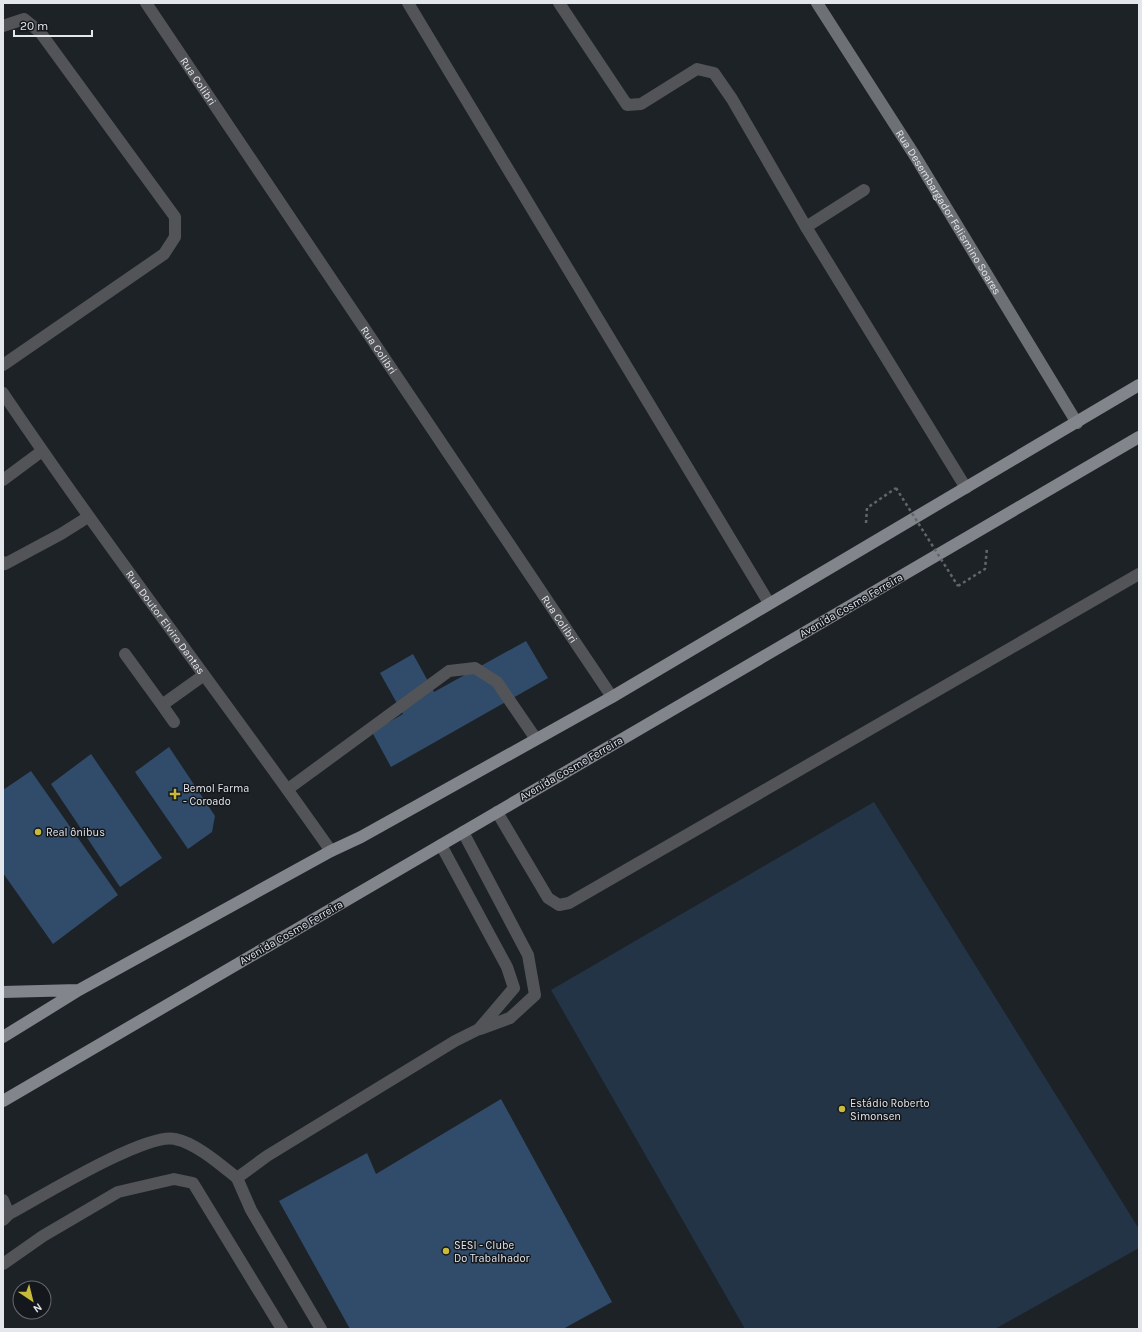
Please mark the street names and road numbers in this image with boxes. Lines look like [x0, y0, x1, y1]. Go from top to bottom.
street label: Rua Colibri [177, 55, 219, 108]
street label: Rua Desembargador Felismino Soares [893, 127, 1004, 297]
street label: Rua Colibri [358, 324, 399, 377]
street label: Rua Doutor Elviro Dantas [123, 568, 208, 677]
street label: Avenida Cosme Ferreira [797, 570, 905, 640]
street label: Rua Colibri [538, 593, 580, 646]
street label: Avenida Cosme Ferreira [517, 733, 625, 803]
street label: Avenida Cosme Ferreira [237, 897, 345, 967]

